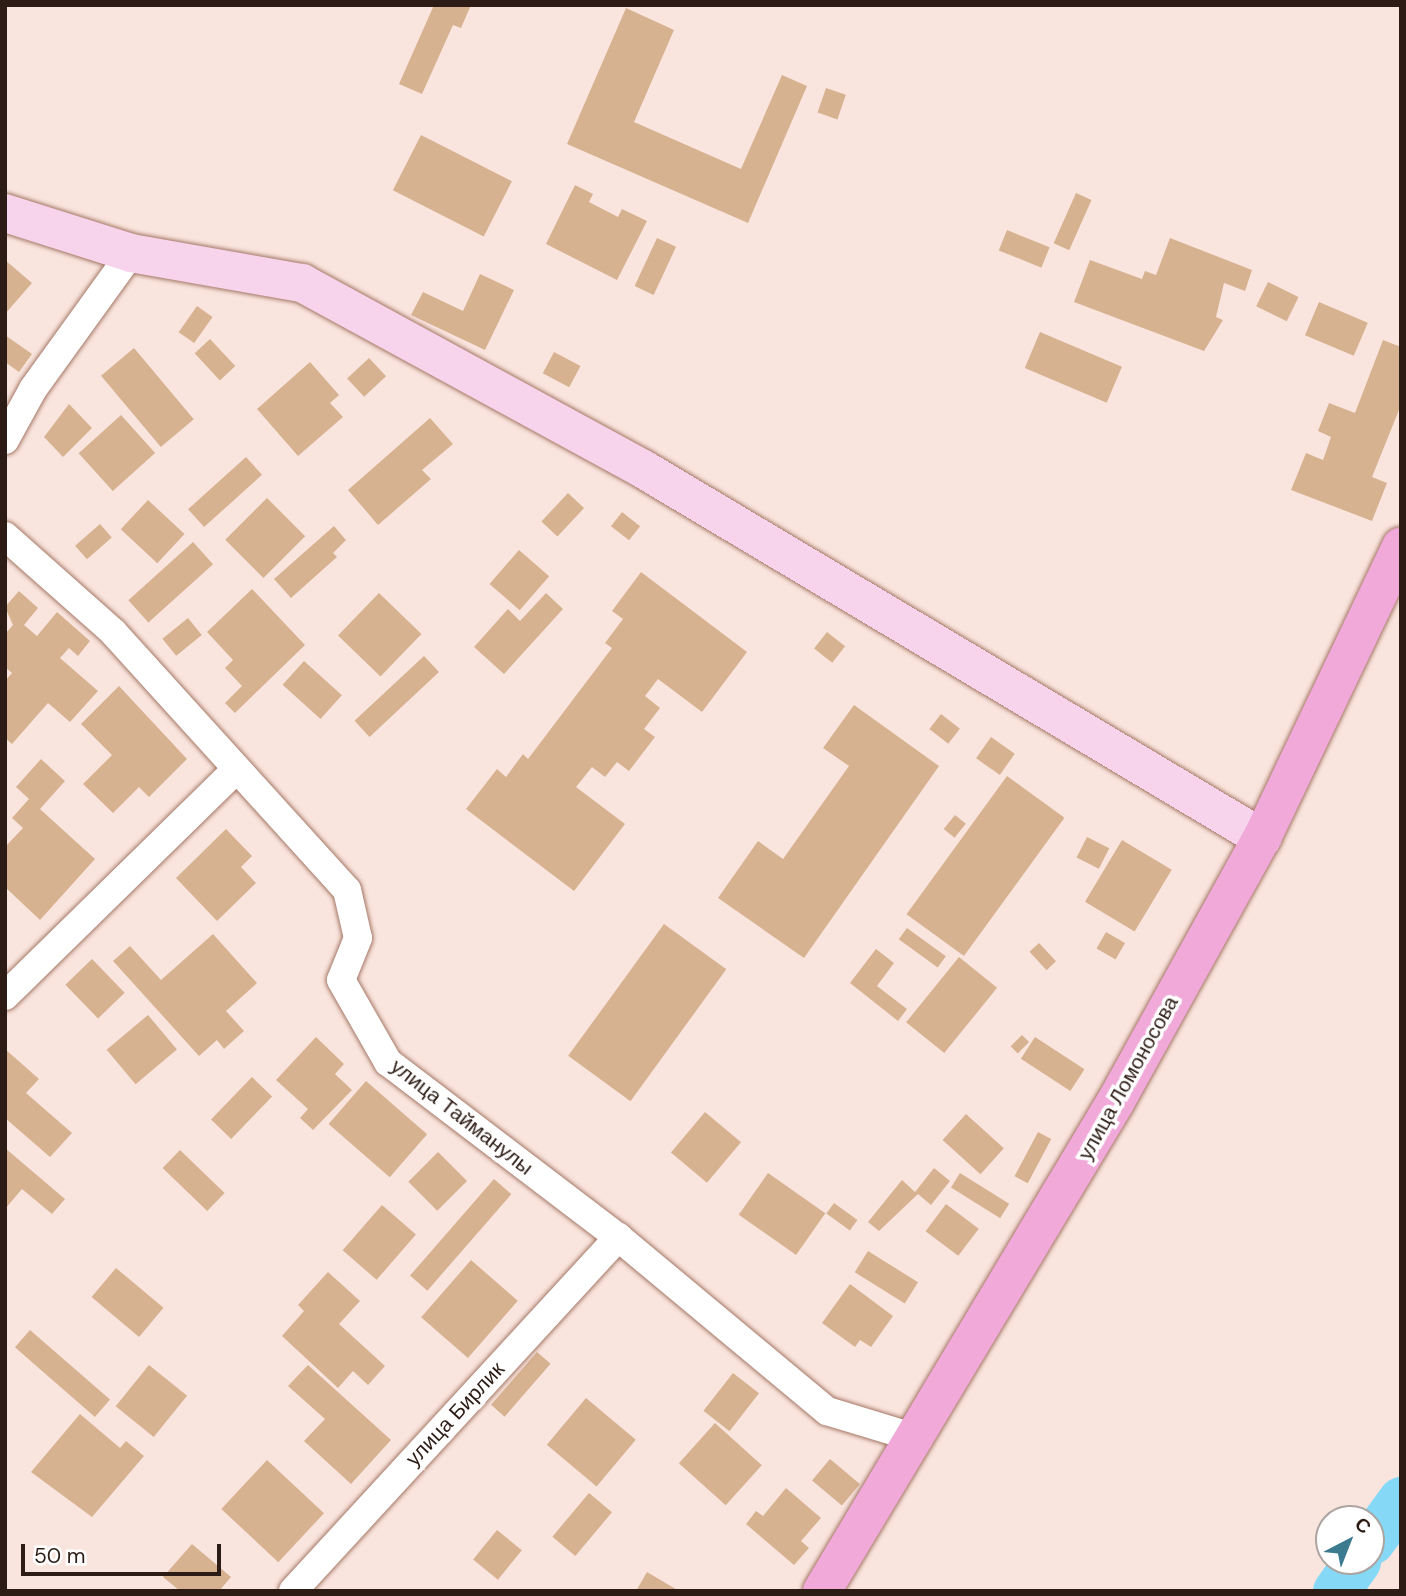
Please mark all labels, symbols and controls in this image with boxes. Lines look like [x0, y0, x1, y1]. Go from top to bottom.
street label: улица Ломоносова [1073, 992, 1183, 1164]
street label: улица Тайманулы [386, 1054, 538, 1180]
street label: улица Бирлик [400, 1357, 510, 1471]
north arrow [1315, 1505, 1385, 1575]
text: С [1350, 1512, 1377, 1539]
scale bar [24, 1530, 224, 1574]
text: 50 m [34, 1542, 85, 1570]

